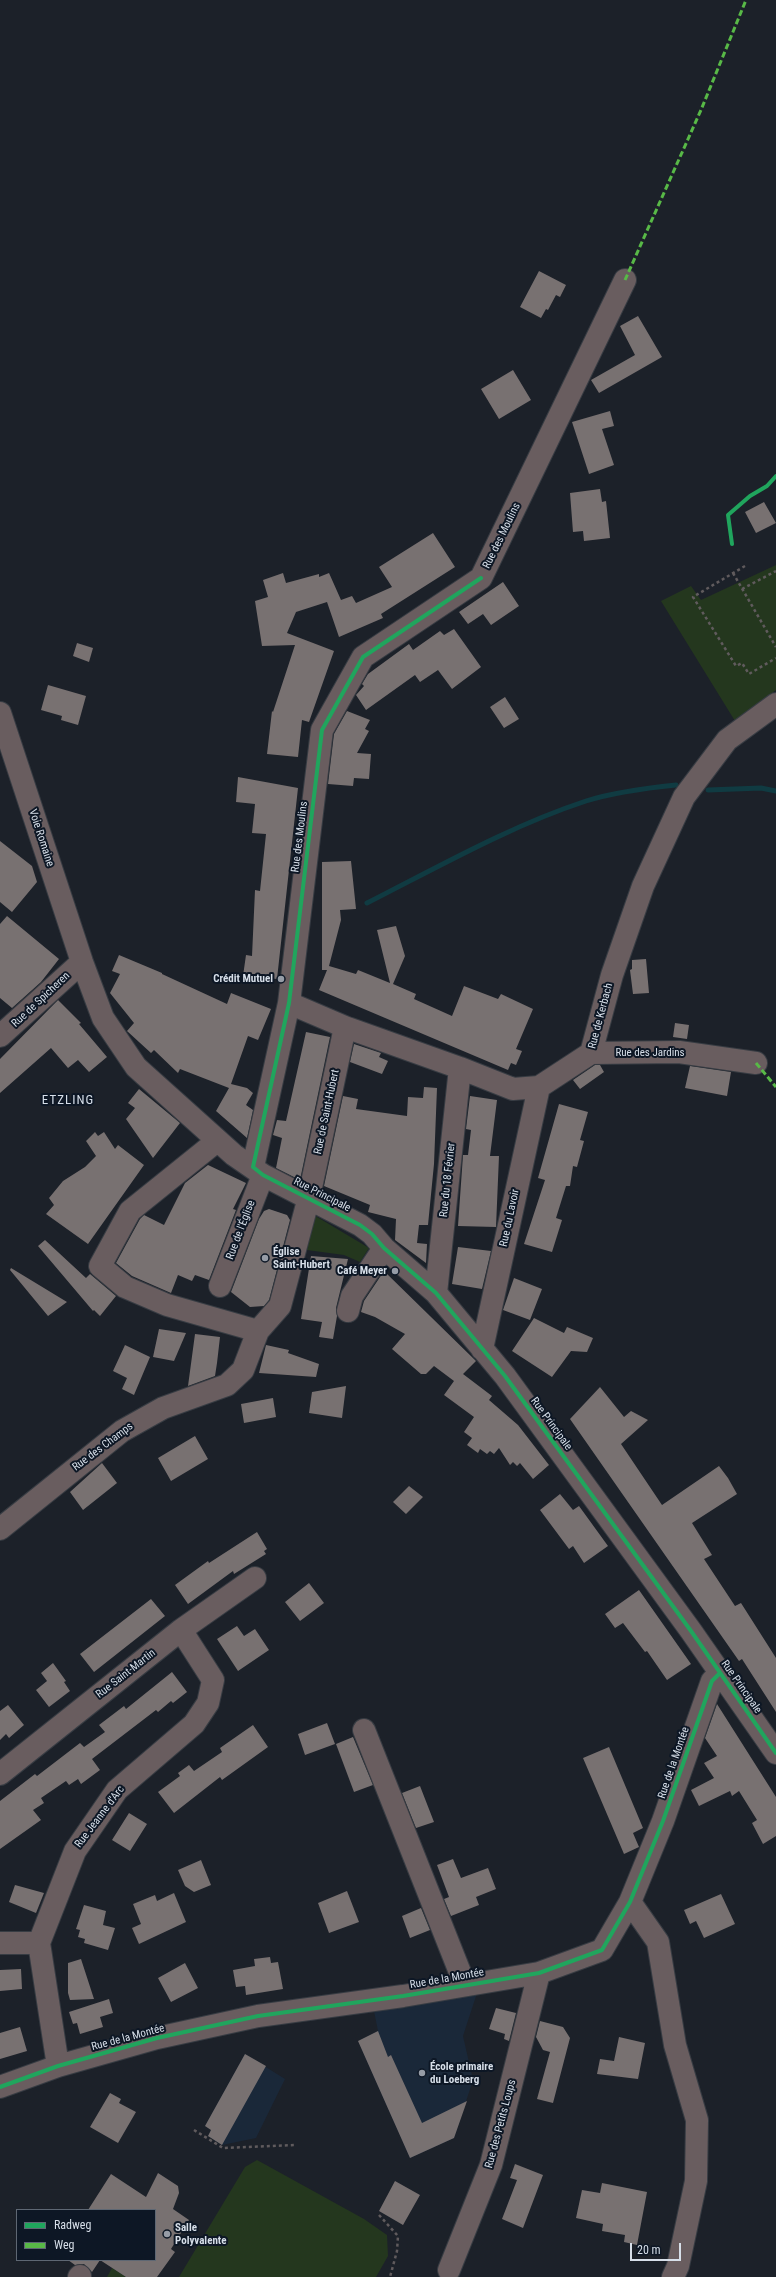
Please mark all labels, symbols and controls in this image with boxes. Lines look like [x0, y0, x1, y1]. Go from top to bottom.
street label: Rue des Moulins [480, 501, 524, 571]
street label: Rue des Moulins [289, 801, 311, 873]
street label: Voie Romaine [26, 808, 56, 868]
street label: Rue de Spicheren [9, 970, 73, 1030]
place label: Crédit Mutuel [213, 972, 273, 986]
marker: Crédit Mutuel [276, 974, 286, 984]
street label: Rue de Kerbach [586, 982, 616, 1050]
street label: Rue des Jardins [615, 1046, 685, 1060]
street label: Rue de Saint-Hubert [312, 1068, 342, 1156]
district label: ETZLING [42, 1093, 94, 1109]
street label: Rue du 18 Février [438, 1142, 458, 1218]
street label: Rue Principale [291, 1175, 353, 1215]
street label: Rue du Lavoir [497, 1188, 523, 1248]
street label: Rue de l'Église [224, 1198, 258, 1262]
place label: Église Saint-Hubert [273, 1245, 330, 1271]
marker: Église Saint-Hubert [260, 1253, 270, 1263]
place label: Café Meyer [337, 1264, 387, 1278]
marker: Café Meyer [390, 1266, 400, 1276]
street label: Rue Principale [527, 1395, 575, 1453]
street label: Rue des Champs [70, 1420, 136, 1474]
street label: Rue Saint-Martin [94, 1647, 158, 1701]
street label: Rue Principale [718, 1658, 764, 1716]
street label: Rue de la Montée [656, 1725, 692, 1801]
street label: Rue Jeanne d'Arc [72, 1783, 128, 1851]
street label: Rue de la Montée [409, 1966, 485, 1992]
street label: Rue de la Montée [90, 2022, 166, 2054]
place label: École primaire du Loeberg [430, 2060, 493, 2086]
marker: École primaire du Loeberg [417, 2068, 427, 2078]
street label: Rue des Petits Loups [483, 2078, 519, 2170]
legend [16, 2209, 156, 2261]
text: Radweg [54, 2218, 91, 2232]
place label: Salle Polyvalente [175, 2221, 226, 2247]
marker: Salle Polyvalente [162, 2229, 172, 2239]
scale bar [632, 2235, 683, 2261]
text: Weg [54, 2238, 75, 2252]
text: 20 m [637, 2243, 661, 2257]

